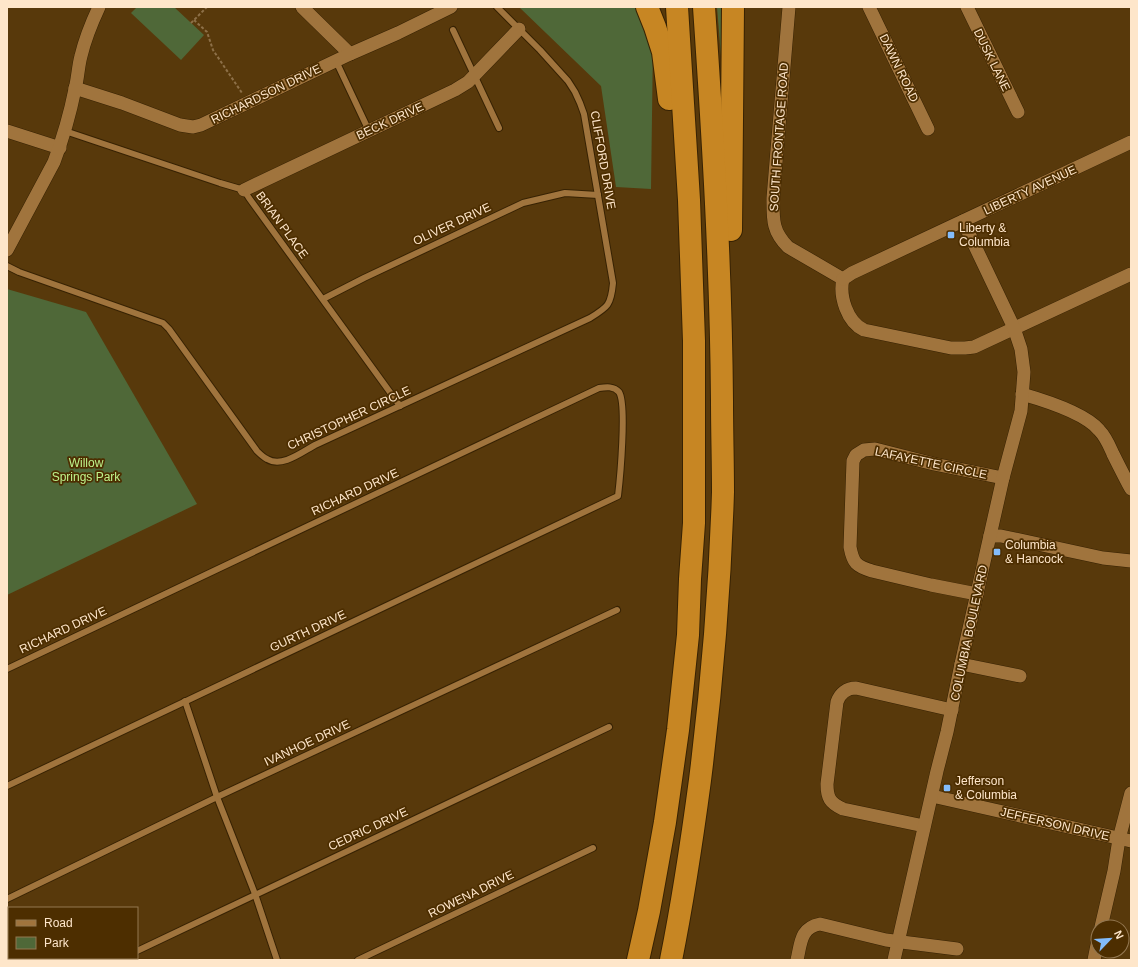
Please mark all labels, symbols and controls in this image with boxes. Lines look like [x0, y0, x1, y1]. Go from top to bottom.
street label: DUSK LANE [971, 26, 1013, 94]
street label: DAWN ROAD [876, 32, 922, 105]
street label: RICHARDSON DRIVE [209, 61, 323, 127]
street label: SOUTH FRONTAGE ROAD [767, 62, 791, 212]
street label: BECK DRIVE [354, 99, 426, 143]
street label: CLIFFORD DRIVE [587, 110, 619, 210]
street label: LIBERTY AVENUE [981, 162, 1079, 218]
street label: BRIAN PLACE [253, 189, 311, 261]
street label: OLIVER DRIVE [411, 200, 493, 248]
place label: Liberty & Columbia [959, 221, 1010, 249]
marker: Liberty & Columbia [946, 230, 956, 240]
street label: CHRISTOPHER CIRCLE [285, 383, 413, 453]
street label: LAFAYETTE CIRCLE [874, 444, 988, 482]
park label: Willow Springs Park [52, 456, 121, 484]
street label: RICHARD DRIVE [309, 466, 401, 518]
place label: Columbia & Hancock [1005, 538, 1064, 566]
marker: Columbia & Hancock [992, 547, 1002, 557]
street label: COLUMBIA BOULEVARD [948, 563, 990, 702]
street label: RICHARD DRIVE [17, 604, 109, 656]
street label: GURTH DRIVE [268, 607, 348, 655]
street label: IVANHOE DRIVE [262, 717, 352, 769]
place label: Jefferson & Columbia [955, 774, 1017, 802]
marker: Jefferson & Columbia [942, 783, 952, 793]
street label: CEDRIC DRIVE [326, 804, 410, 854]
street label: JEFFERSON DRIVE [999, 805, 1111, 843]
street label: ROWENA DRIVE [426, 867, 516, 921]
legend [8, 907, 138, 959]
text: Road [44, 916, 73, 930]
north arrow [1090, 919, 1130, 959]
text: N [1112, 929, 1126, 941]
text: Park [44, 936, 70, 950]

